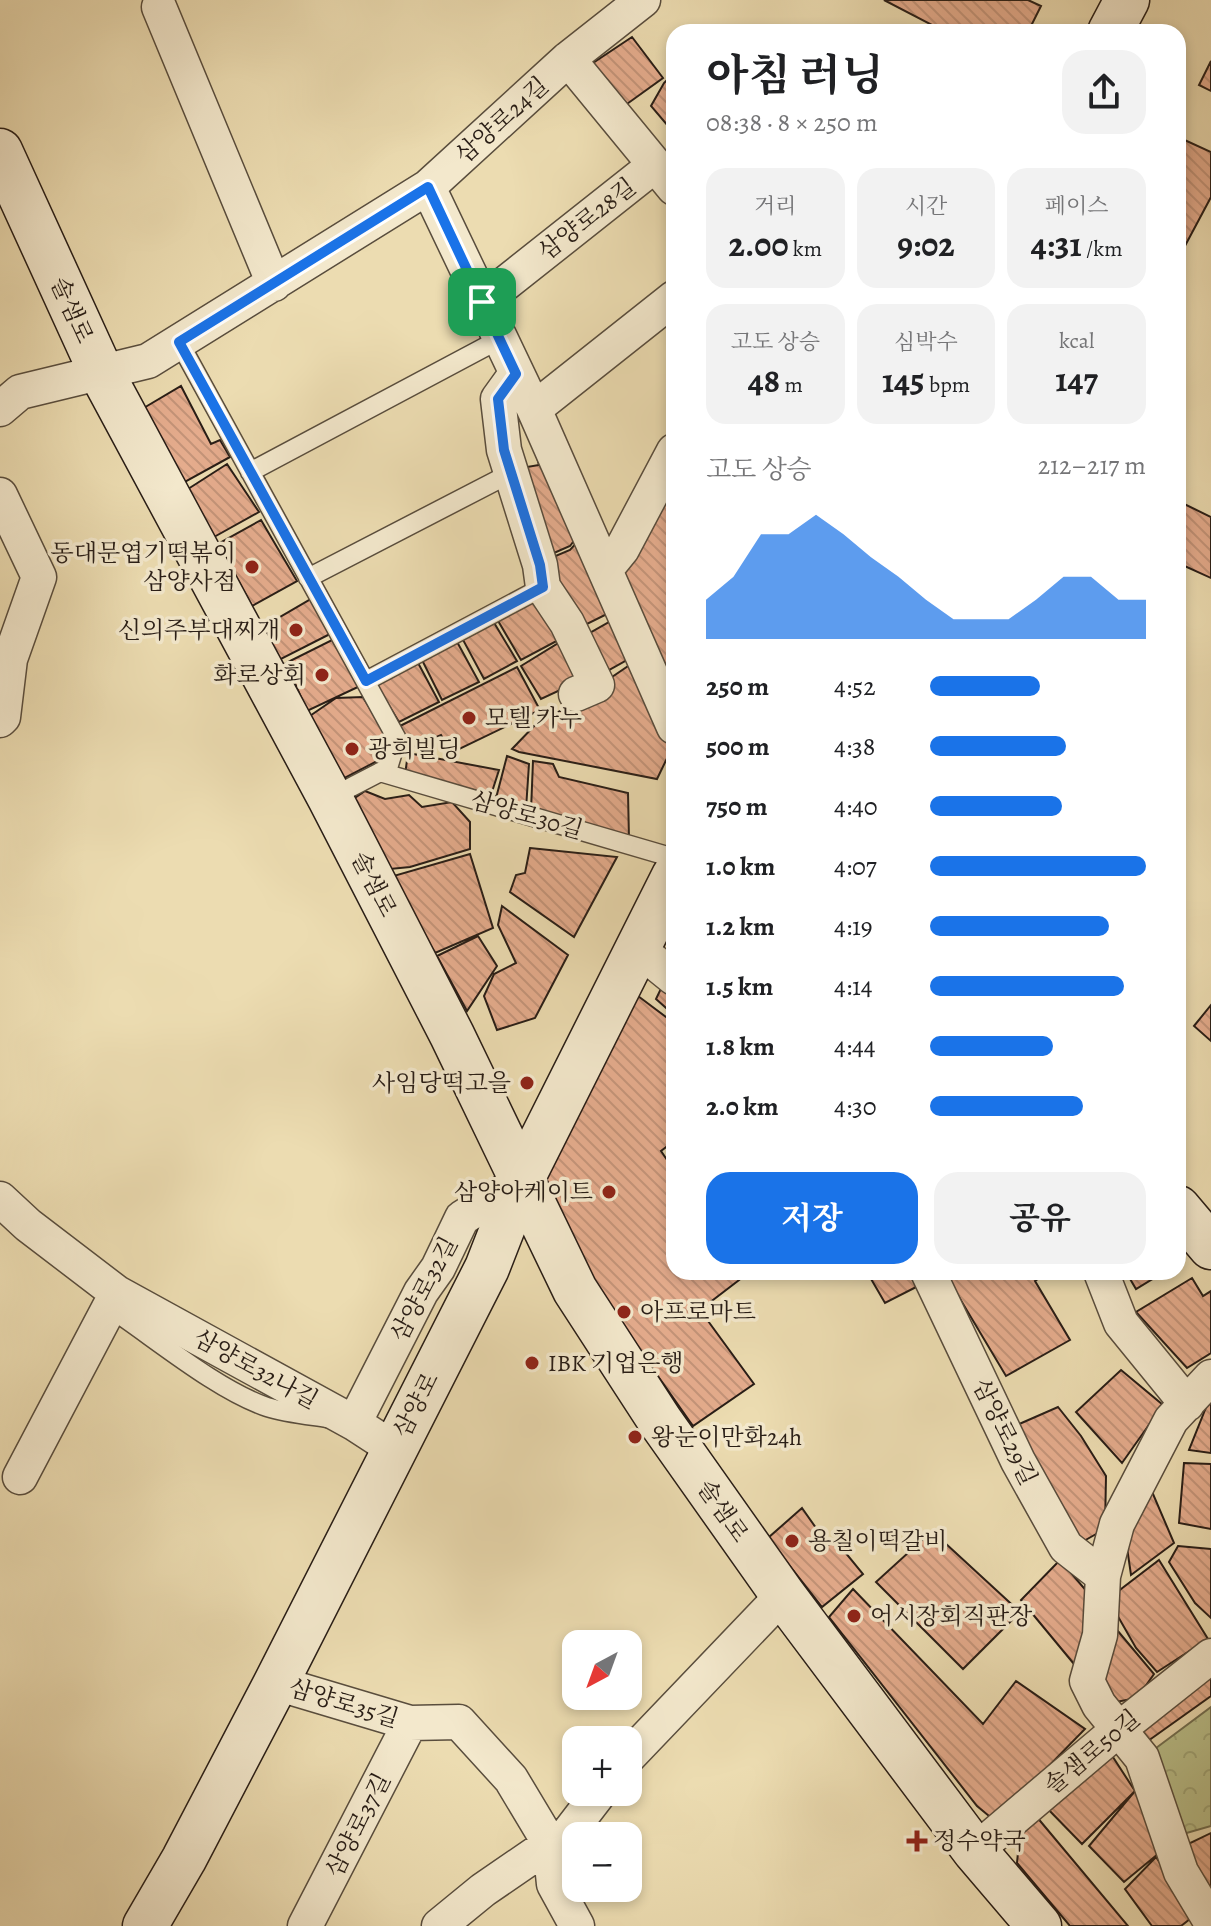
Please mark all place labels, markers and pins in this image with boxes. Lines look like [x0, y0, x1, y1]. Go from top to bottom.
pin [448, 268, 516, 336]
place label: 동대문엽기떡볶이 삼양사점 [51, 537, 236, 597]
marker: 동대문엽기떡볶이 삼양사점 [243, 558, 261, 576]
place label: 신의주부대찌개 [118, 614, 280, 646]
marker: 신의주부대찌개 [287, 621, 305, 639]
place label: 화로상회 [213, 659, 306, 691]
marker: 화로상회 [313, 666, 331, 684]
place label: 모텔 카누 [485, 702, 583, 734]
marker: 모텔 카누 [460, 709, 478, 727]
place label: 광희빌딩 [368, 733, 461, 765]
marker: 광희빌딩 [343, 740, 361, 758]
place label: 사임당떡고을 [372, 1067, 511, 1099]
marker: 사임당떡고을 [518, 1074, 536, 1092]
place label: 삼양아케이트 [454, 1176, 593, 1208]
marker: 삼양아케이트 [600, 1183, 618, 1201]
place label: 아프로마트 [640, 1296, 756, 1328]
marker: 아프로마트 [615, 1303, 633, 1321]
place label: IBK 기업은행 [548, 1347, 684, 1379]
marker: IBK 기업은행 [523, 1354, 541, 1372]
place label: 왕눈이만화24h [651, 1421, 802, 1453]
marker: 왕눈이만화24h [626, 1428, 644, 1446]
place label: 용칠이떡갈비 [808, 1525, 947, 1557]
marker: 용칠이떡갈비 [783, 1532, 801, 1550]
place label: 어시장회직판장 [870, 1600, 1033, 1632]
marker: 어시장회직판장 [845, 1607, 863, 1625]
place label: 정수약국 [933, 1825, 1026, 1857]
marker: 정수약국 [908, 1832, 926, 1850]

